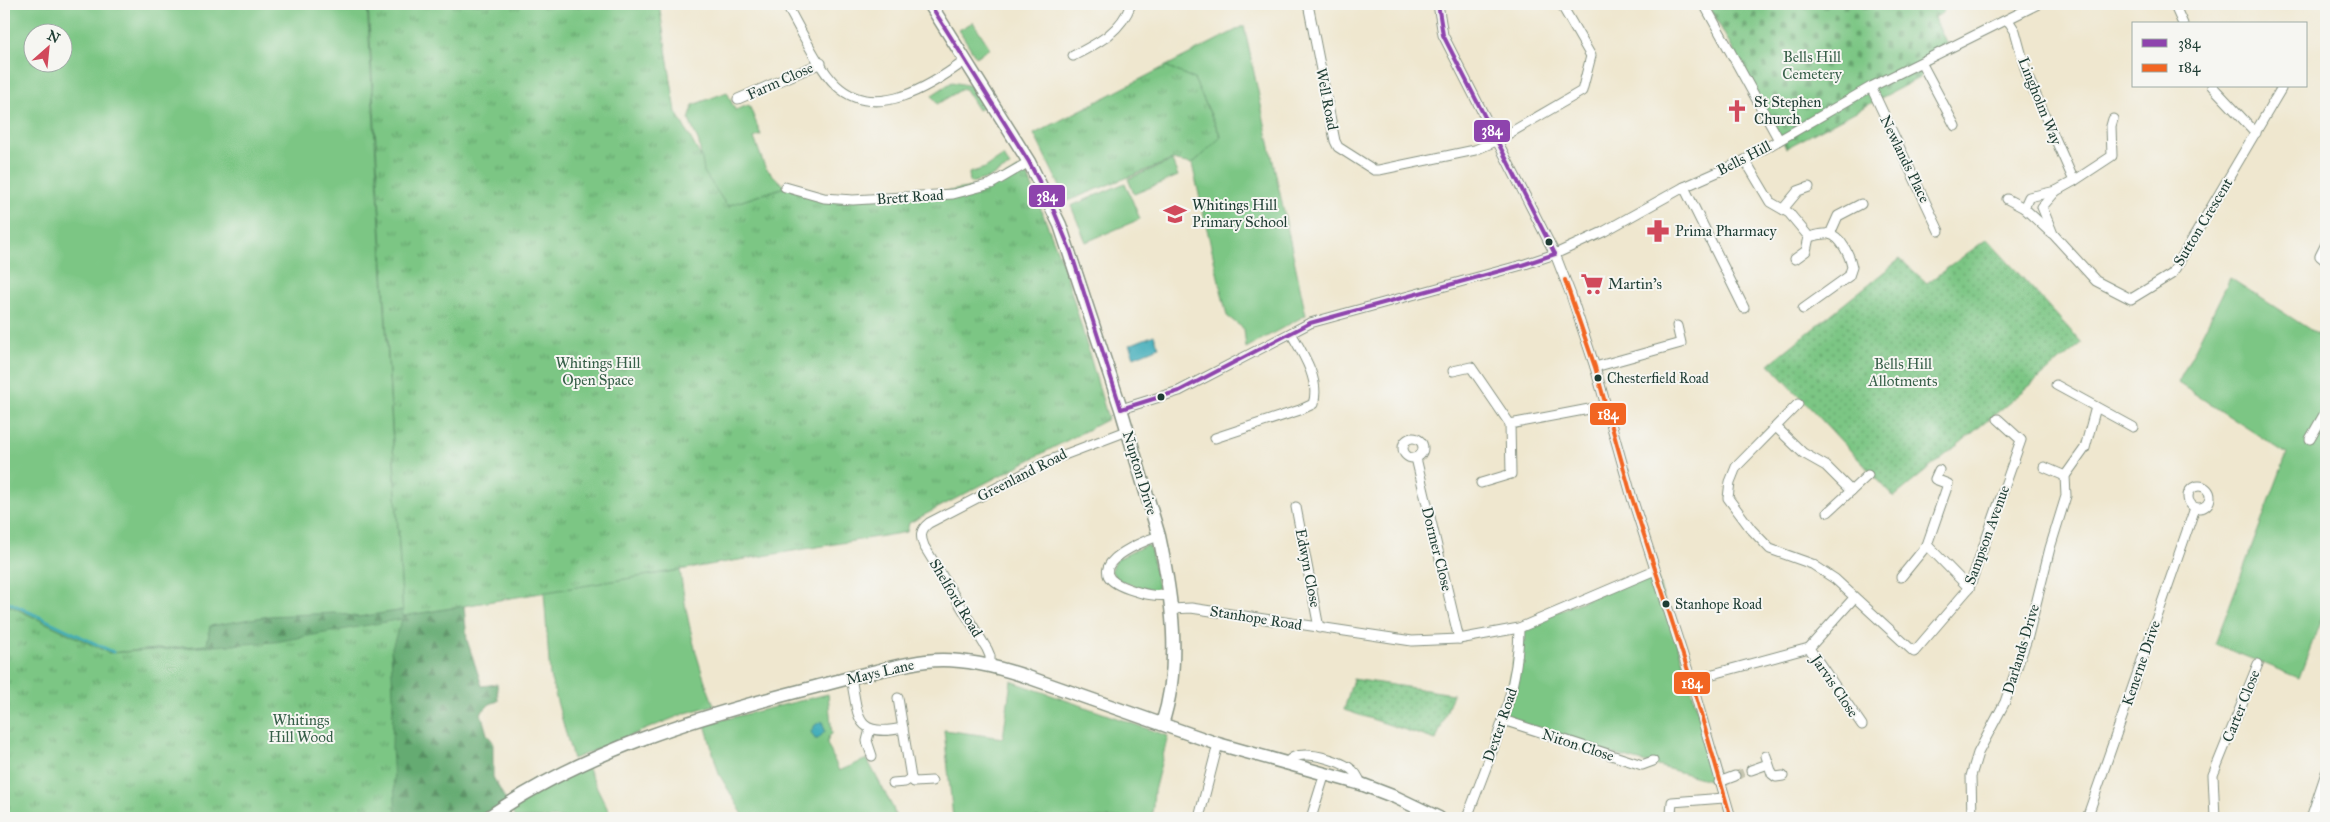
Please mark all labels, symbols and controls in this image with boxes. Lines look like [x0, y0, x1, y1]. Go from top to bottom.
north arrow [22, 22, 72, 72]
legend [2132, 22, 2308, 88]
text: N [45, 27, 63, 47]
text: 384 [2178, 34, 2201, 52]
park label: Bells Hill Cemetery [1782, 48, 1843, 83]
street label: Lingholm Way [2014, 55, 2066, 148]
street label: Farm Close [744, 58, 816, 104]
text: 184 [2178, 58, 2201, 76]
street label: Well Road [1312, 66, 1342, 132]
place label: St Stephen Church [1754, 93, 1821, 128]
church icon: St Stephen Church [1724, 98, 1750, 124]
street label: Newlands Place [1876, 112, 1934, 206]
line badge: 384 [1473, 119, 1511, 143]
text: 384 [1482, 122, 1504, 140]
street label: Bells Hill [1714, 136, 1775, 179]
street label: Sutton Crescent [2170, 174, 2237, 269]
line badge: 384 [1028, 184, 1066, 208]
street label: Brett Road [876, 186, 945, 208]
text: 384 [1037, 188, 1059, 206]
place label: Whitings Hill Primary School [1192, 196, 1289, 231]
school or university icon: Whitings Hill Primary School [1162, 201, 1188, 227]
pharmacy icon: Prima Pharmacy [1645, 218, 1671, 244]
place label: Prima Pharmacy [1675, 222, 1778, 240]
unlabelled marker [1544, 237, 1554, 247]
supermarket icon: Martin's [1579, 271, 1605, 297]
place label: Martin's [1608, 275, 1662, 293]
park label: Whitings Hill Open Space [555, 354, 642, 389]
park label: Bells Hill Allotments [1868, 355, 1937, 390]
place label: Chesterfield Road [1607, 370, 1709, 387]
marker: Chesterfield Road [1593, 373, 1603, 383]
unlabelled marker [1156, 392, 1166, 402]
line badge: 184 [1589, 402, 1627, 426]
text: 184 [1598, 406, 1620, 424]
street label: Nupton Drive [1119, 429, 1161, 517]
street label: Greenland Road [974, 444, 1070, 505]
street label: Sampson Avenue [1961, 483, 2013, 587]
street label: Dormer Close [1418, 505, 1456, 593]
street label: Edwyn Close [1292, 527, 1324, 609]
street label: Shelford Road [926, 556, 987, 641]
place label: Stanhope Road [1675, 596, 1762, 613]
marker: Stanhope Road [1661, 599, 1671, 609]
street label: Stanhope Road [1209, 602, 1304, 634]
street label: Darlands Drive [1999, 602, 2043, 696]
street label: Kenerne Drive [2118, 618, 2164, 708]
street label: Jarvis Close [1806, 650, 1862, 721]
street label: Mays Lane [844, 655, 916, 689]
street label: Carter Close [2218, 667, 2264, 745]
line badge: 184 [1673, 671, 1711, 695]
text: 184 [1682, 675, 1704, 693]
street label: Dexter Road [1479, 685, 1521, 764]
park label: Whitings Hill Wood [269, 711, 334, 746]
street label: Niton Close [1540, 725, 1616, 765]

